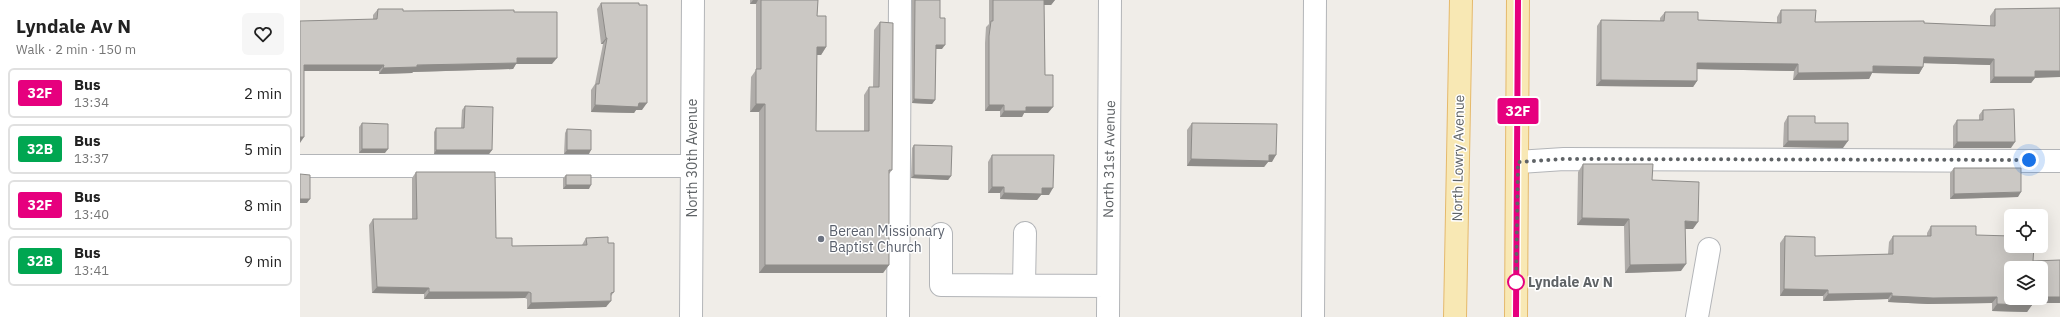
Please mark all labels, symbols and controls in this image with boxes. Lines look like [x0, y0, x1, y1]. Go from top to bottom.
button: heart [242, 13, 284, 55]
text: Lyndale Av N [16, 14, 131, 38]
text: Walk · 2 min · 150 m [16, 41, 136, 58]
text: Bus [74, 75, 101, 94]
text: 32F [28, 84, 53, 102]
text: 2 min [244, 84, 282, 103]
text: 13:34 [74, 94, 109, 111]
street label: North Lowry Avenue [1448, 94, 1468, 222]
street label: North 30th Avenue [683, 98, 701, 217]
line badge: 32F [1495, 98, 1541, 124]
street label: North 31st Avenue [1099, 100, 1119, 218]
text: 32F [1506, 102, 1531, 120]
text: Bus [74, 131, 101, 150]
text: 32B [27, 140, 53, 158]
text: 5 min [244, 140, 282, 159]
text: 13:37 [74, 150, 109, 167]
your location [2019, 150, 2039, 170]
text: Bus [74, 187, 101, 206]
text: 32F [28, 196, 53, 214]
text: 8 min [244, 196, 282, 215]
text: 13:40 [74, 206, 109, 223]
map controls [2004, 209, 2048, 305]
button: locate [2004, 209, 2048, 253]
place label: Berean Missionary Baptist Church [829, 222, 945, 256]
marker: Berean Missionary Baptist Church [816, 234, 826, 244]
text: Bus [74, 243, 101, 262]
text: 32B [27, 252, 53, 270]
text: 9 min [244, 252, 282, 271]
button: layers [2004, 261, 2048, 305]
text: 13:41 [74, 262, 109, 279]
marker: Lyndale Av N [1507, 273, 1525, 291]
place label: Lyndale Av N [1528, 273, 1613, 291]

